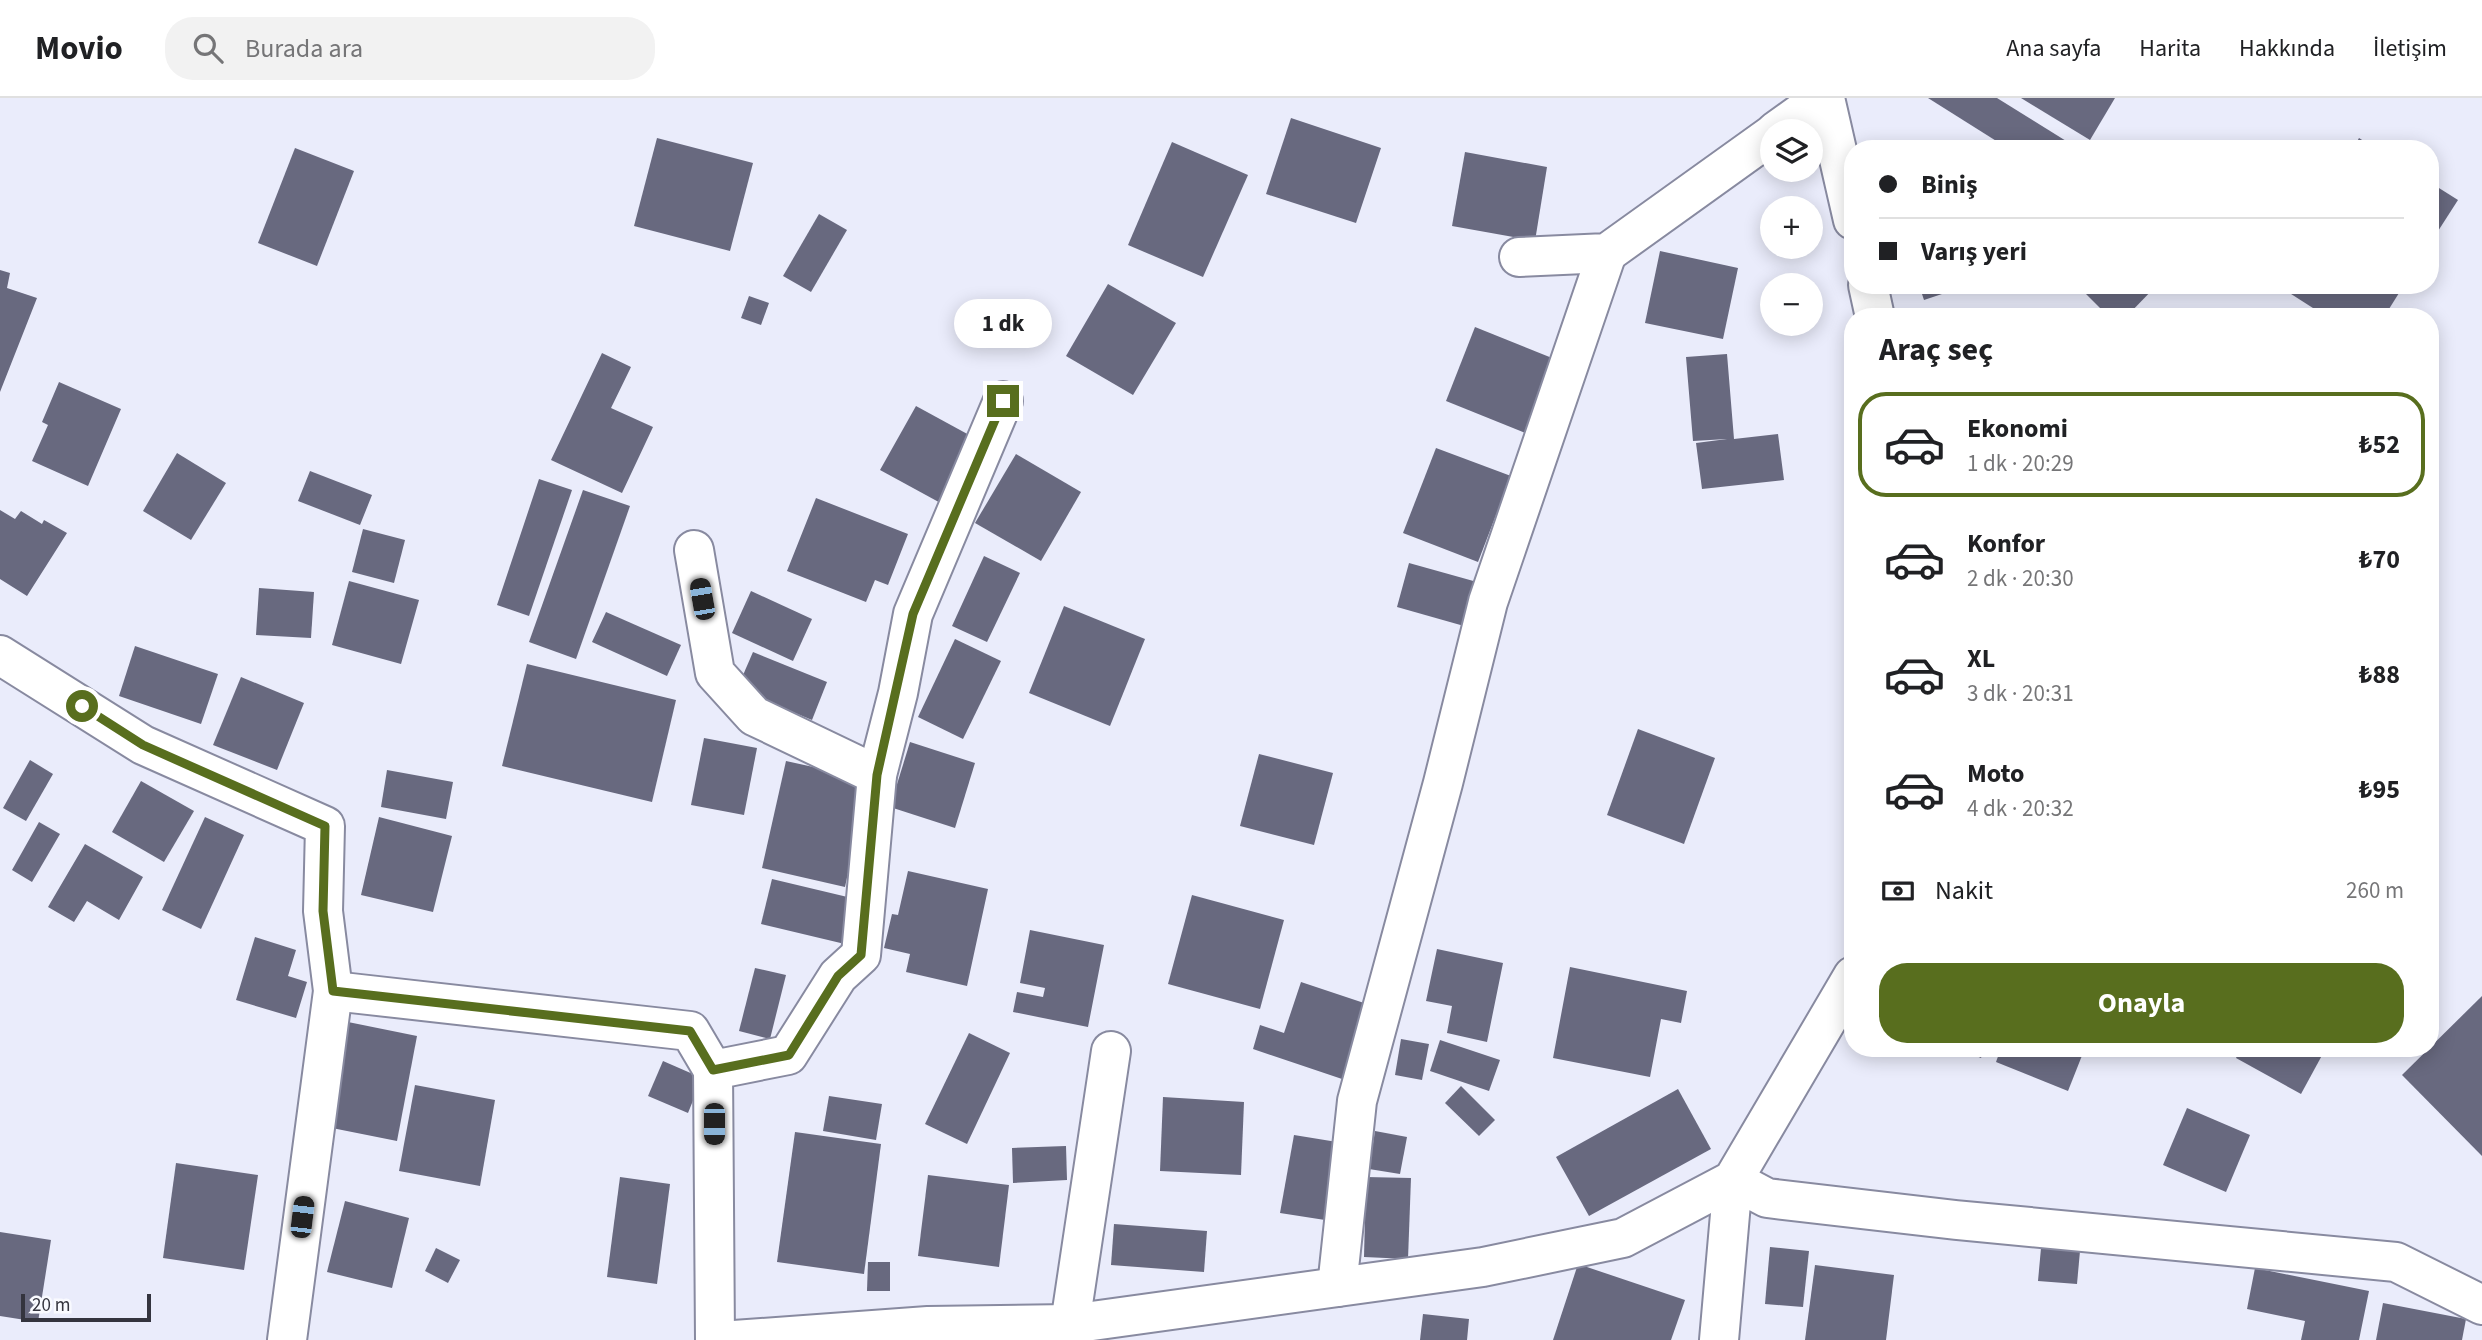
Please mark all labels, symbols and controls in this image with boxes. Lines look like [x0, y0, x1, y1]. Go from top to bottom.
search box [165, 17, 655, 80]
text: Movio [35, 25, 123, 72]
icon: search [189, 29, 227, 67]
text: Burada ara [245, 30, 363, 67]
text: Ana sayfa [2006, 31, 2101, 66]
text: Harita [2139, 31, 2201, 66]
text: Hakkında [2239, 31, 2335, 66]
text: İletişim [2373, 31, 2447, 66]
map controls [1760, 119, 1823, 336]
button: layers [1760, 119, 1823, 182]
text: Biniş [1921, 166, 1977, 203]
button: + [1760, 196, 1823, 259]
text: Varış yeri [1921, 233, 2027, 270]
button: − [1760, 273, 1823, 336]
callout: 1 dk [954, 300, 1052, 348]
text: 1 dk [982, 307, 1024, 340]
text: Araç seç [1879, 327, 1993, 373]
route end [987, 385, 1019, 417]
text: Ekonomi [1967, 410, 2068, 447]
icon: car [1883, 413, 1946, 476]
text: ₺52 [2359, 426, 2400, 463]
text: 1 dk · 20:29 [1967, 447, 2074, 480]
text: Konfor [1967, 525, 2045, 562]
icon: car [1883, 528, 1946, 591]
text: ₺70 [2359, 541, 2400, 578]
text: 2 dk · 20:30 [1967, 562, 2074, 595]
car [689, 576, 716, 622]
text: XL [1967, 640, 1995, 677]
icon: car [1883, 643, 1946, 706]
text: ₺88 [2359, 656, 2400, 693]
text: 3 dk · 20:31 [1967, 677, 2074, 710]
route start [66, 690, 98, 722]
text: Moto [1967, 755, 2024, 792]
icon: car [1883, 758, 1946, 821]
text: ₺95 [2359, 771, 2400, 808]
text: 4 dk · 20:32 [1967, 792, 2074, 825]
icon: cash [1879, 872, 1917, 910]
text: Nakit [1935, 872, 1993, 909]
text: 260 m [2346, 874, 2404, 907]
button: Onayla [1879, 963, 2404, 1043]
car [704, 1103, 725, 1145]
car [290, 1195, 315, 1239]
scale bar [21, 1291, 150, 1323]
text: 20 m [32, 1292, 70, 1319]

